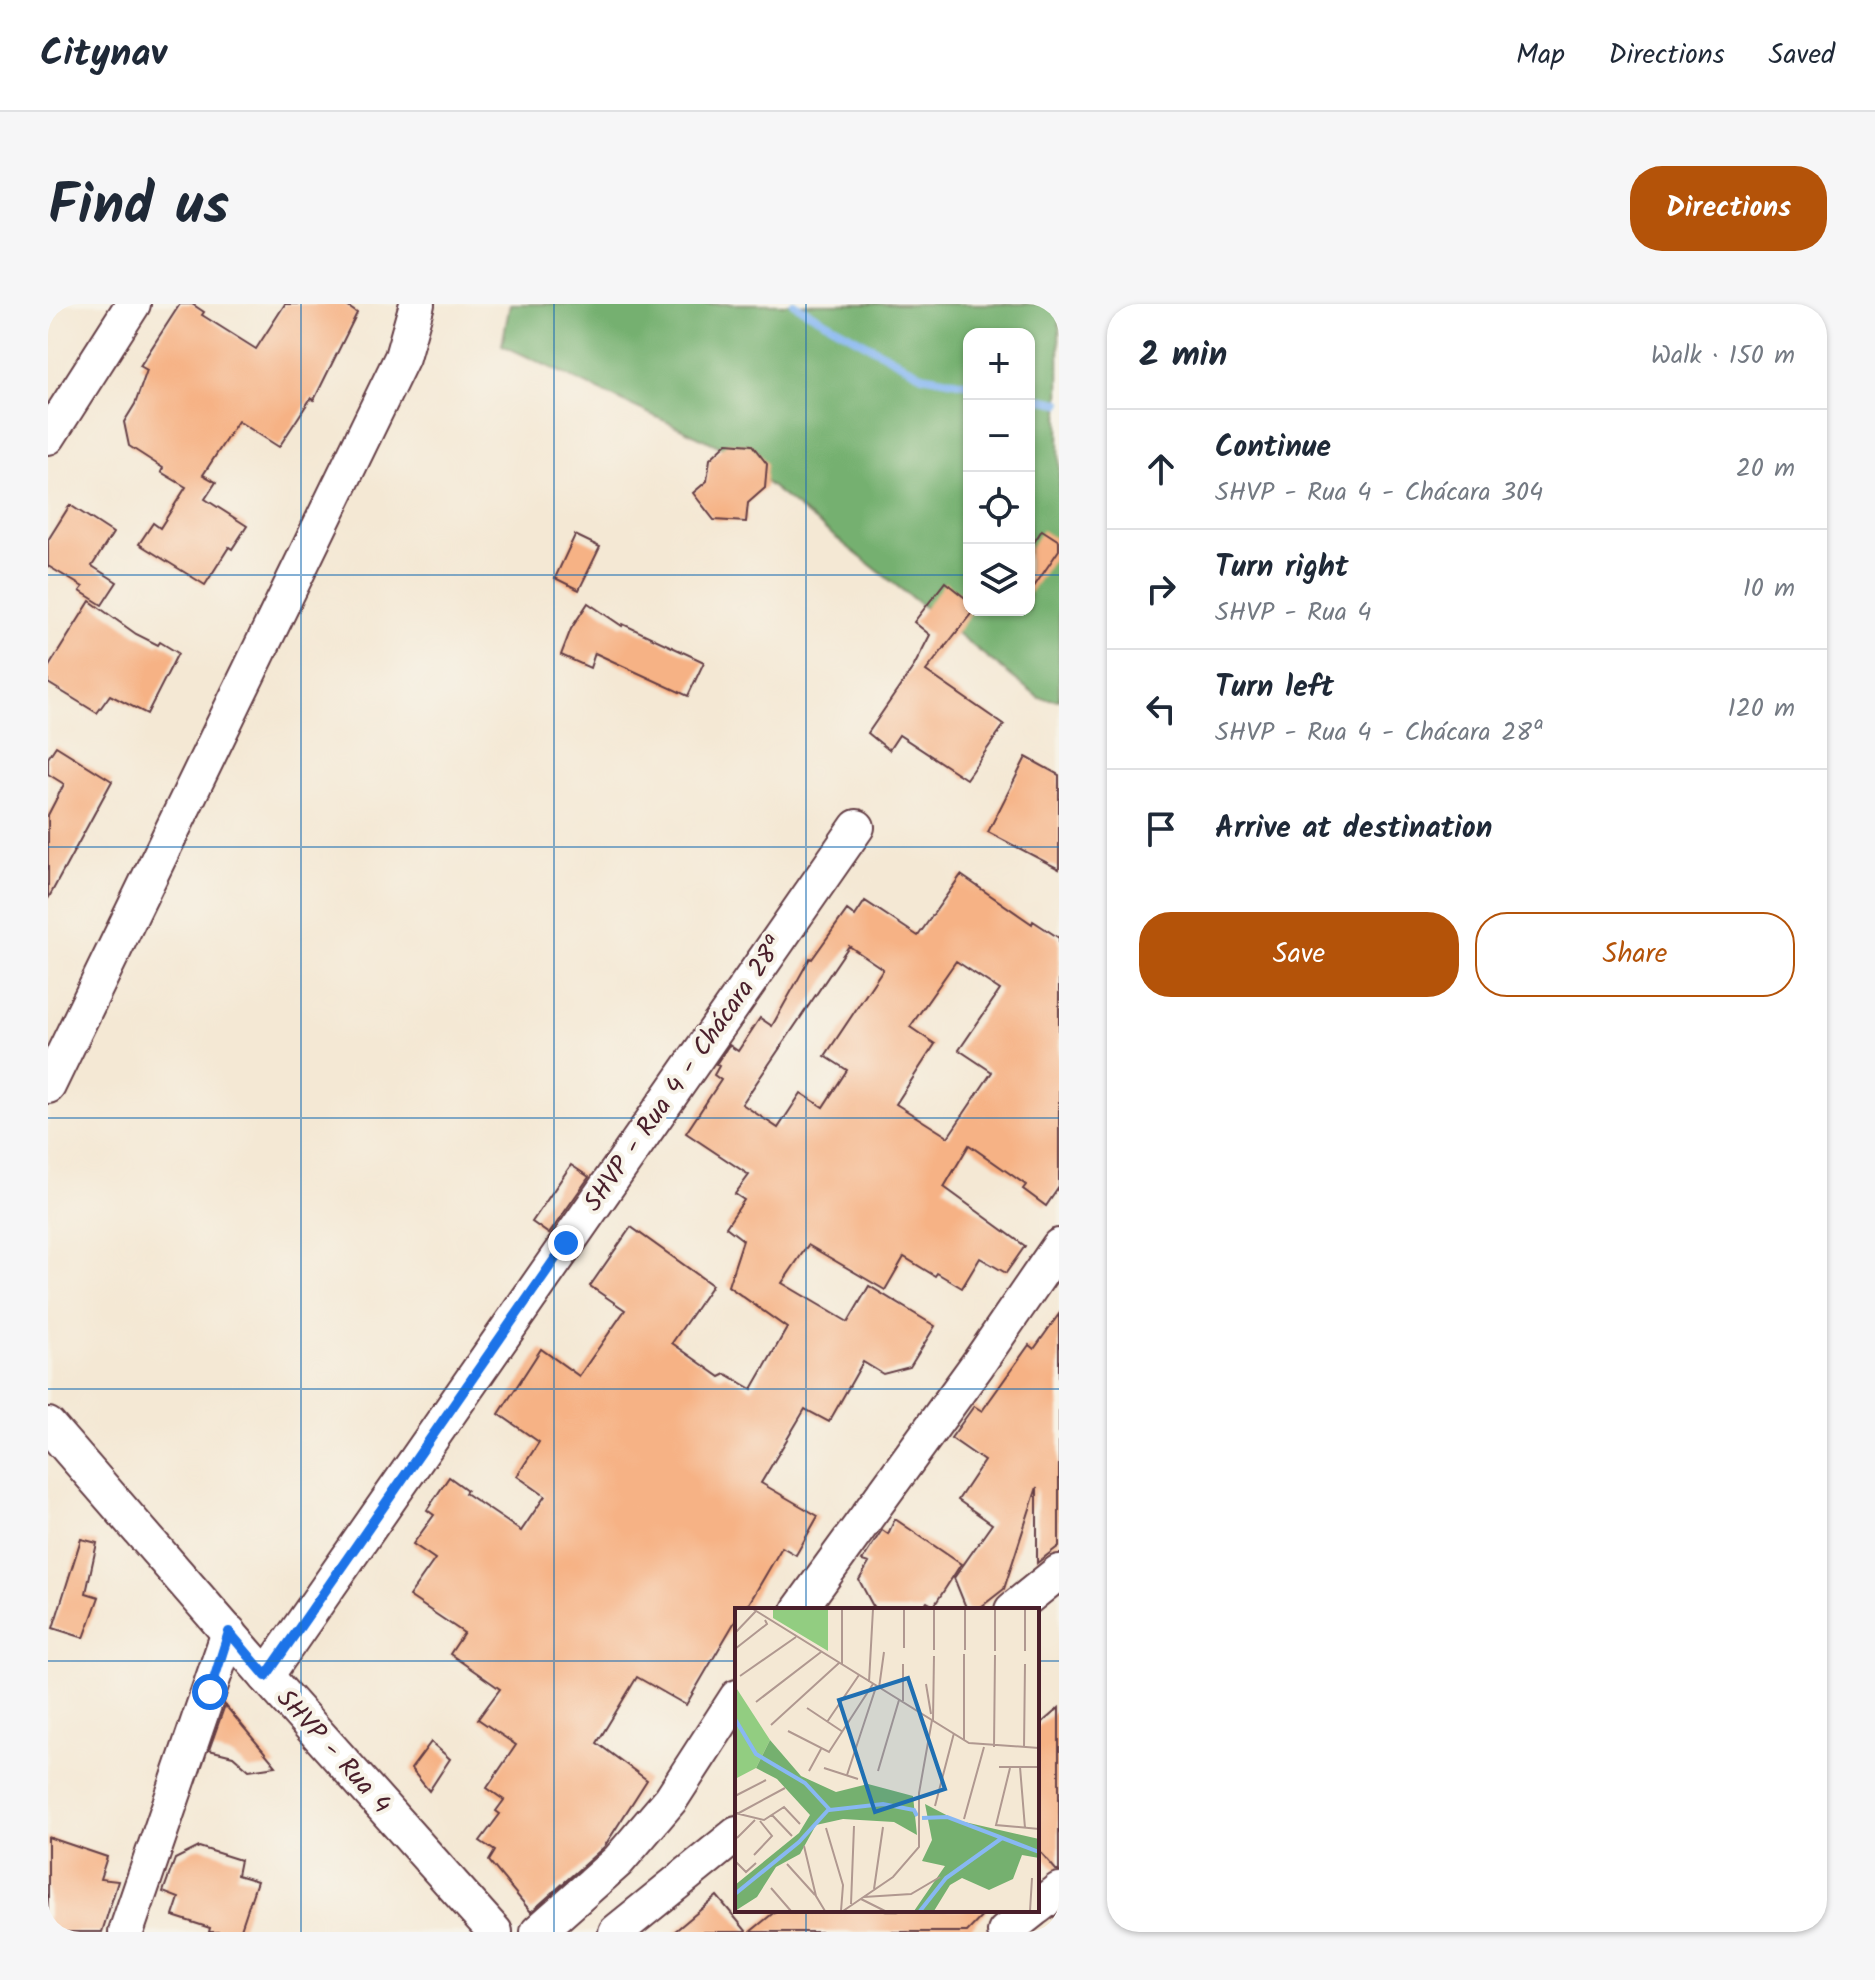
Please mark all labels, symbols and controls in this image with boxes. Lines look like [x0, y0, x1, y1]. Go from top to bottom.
text: Citynav [40, 25, 167, 85]
text: Map [1516, 33, 1565, 78]
text: Directions [1609, 33, 1725, 78]
text: Saved [1769, 33, 1835, 78]
text: Find us [48, 163, 229, 253]
button: Directions [1630, 166, 1827, 251]
map controls [963, 328, 1035, 616]
button: + [963, 328, 1035, 400]
text: 2 min [1139, 329, 1227, 383]
text: Walk · 150 m [1651, 335, 1795, 377]
button: − [963, 400, 1035, 472]
text: Continue [1215, 424, 1331, 472]
icon: ahead [1139, 447, 1183, 491]
text: 20 m [1736, 448, 1795, 490]
button: locate [963, 472, 1035, 544]
text: SHVP - Rua 4 - Chácara 304 [1215, 472, 1543, 514]
button: layers [963, 544, 1035, 616]
text: Turn right [1215, 544, 1348, 592]
icon: right [1139, 567, 1183, 611]
text: 10 m [1743, 568, 1795, 610]
text: SHVP - Rua 4 [1215, 592, 1372, 634]
text: Turn left [1215, 664, 1334, 712]
icon: left [1139, 687, 1183, 731]
text: 120 m [1728, 688, 1795, 730]
text: SHVP - Rua 4 - Chácara 28ª [1215, 712, 1544, 754]
text: Arrive at destination [1215, 805, 1492, 853]
icon: arrive [1139, 807, 1183, 851]
button: Save [1139, 912, 1459, 997]
button: Share [1475, 912, 1795, 997]
street label: SHVP - Rua 4 - Chácara 28ª [573, 927, 797, 1221]
route end [548, 1225, 584, 1261]
inset map [735, 1608, 1039, 1912]
route start [192, 1674, 228, 1710]
street label: SHVP - Rua 4 [265, 1680, 401, 1824]

